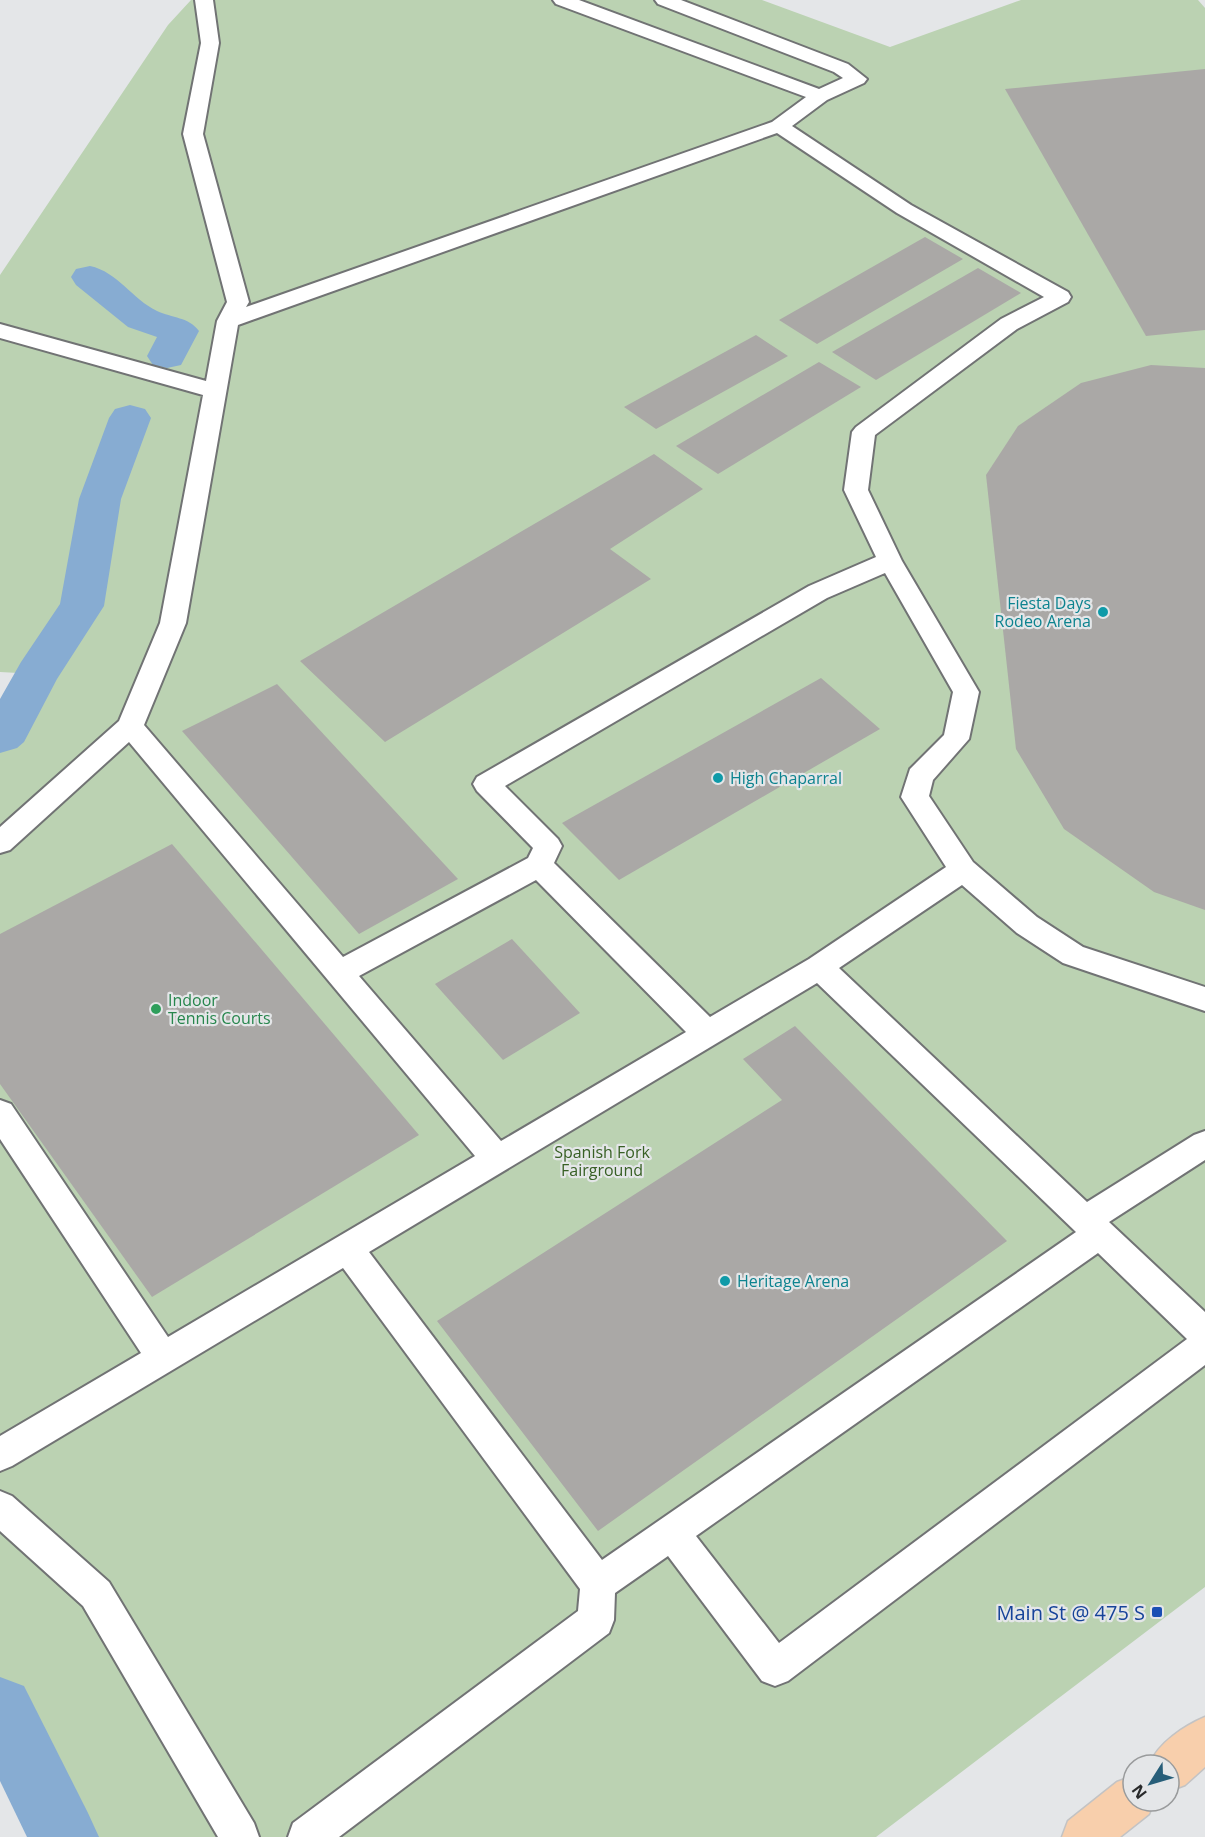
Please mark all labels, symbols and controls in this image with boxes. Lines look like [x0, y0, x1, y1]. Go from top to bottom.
place label: Fiesta Days Rodeo Arena [995, 592, 1091, 632]
marker: Fiesta Days Rodeo Arena [1096, 605, 1110, 619]
place label: High Chaparral [730, 767, 842, 789]
marker: High Chaparral [711, 771, 725, 785]
place label: Indoor Tennis Courts [168, 989, 271, 1029]
marker: Indoor Tennis Courts [149, 1002, 163, 1016]
park label: Spanish Fork Fairground [554, 1141, 650, 1181]
place label: Heritage Arena [737, 1270, 849, 1292]
marker: Heritage Arena [718, 1274, 732, 1288]
place label: Main St @ 475 S [997, 1599, 1145, 1626]
marker: Main St @ 475 S [1150, 1605, 1164, 1619]
north arrow [1121, 1753, 1181, 1813]
text: N [1126, 1780, 1152, 1804]

